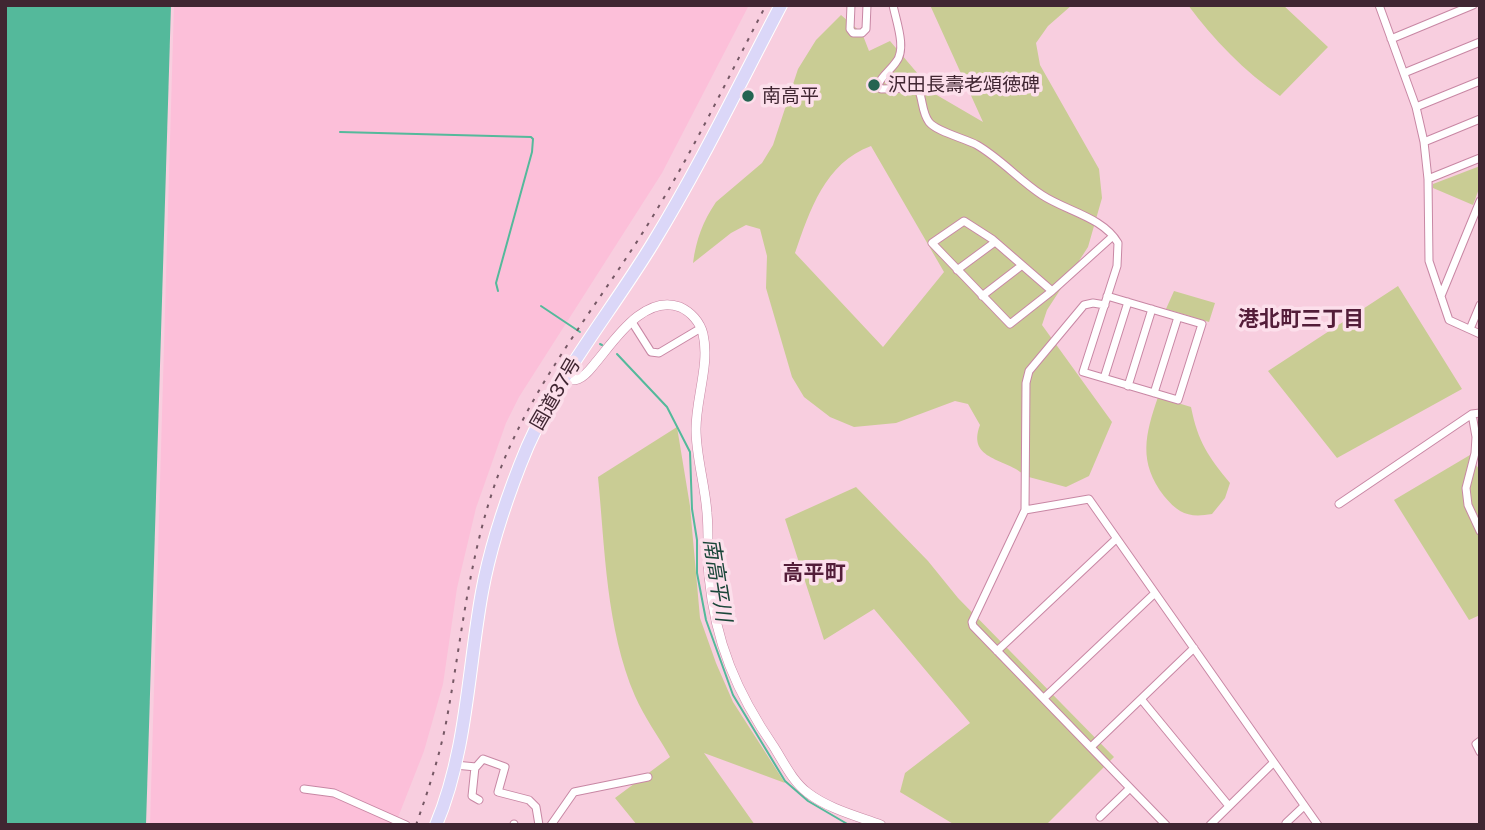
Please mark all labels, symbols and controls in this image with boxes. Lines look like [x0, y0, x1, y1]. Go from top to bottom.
place label: 沢田長壽老頌徳碑 [888, 74, 1040, 96]
marker: 沢田長壽老頌徳碑 [866, 77, 882, 93]
place label: 南高平 [762, 85, 819, 107]
marker: 南高平 [740, 88, 756, 104]
district label: 港北町三丁目 [1238, 307, 1364, 333]
street label: 国道37号 [526, 354, 586, 434]
water label: 南高平川 [698, 537, 736, 623]
district label: 高平町 [783, 561, 845, 587]

